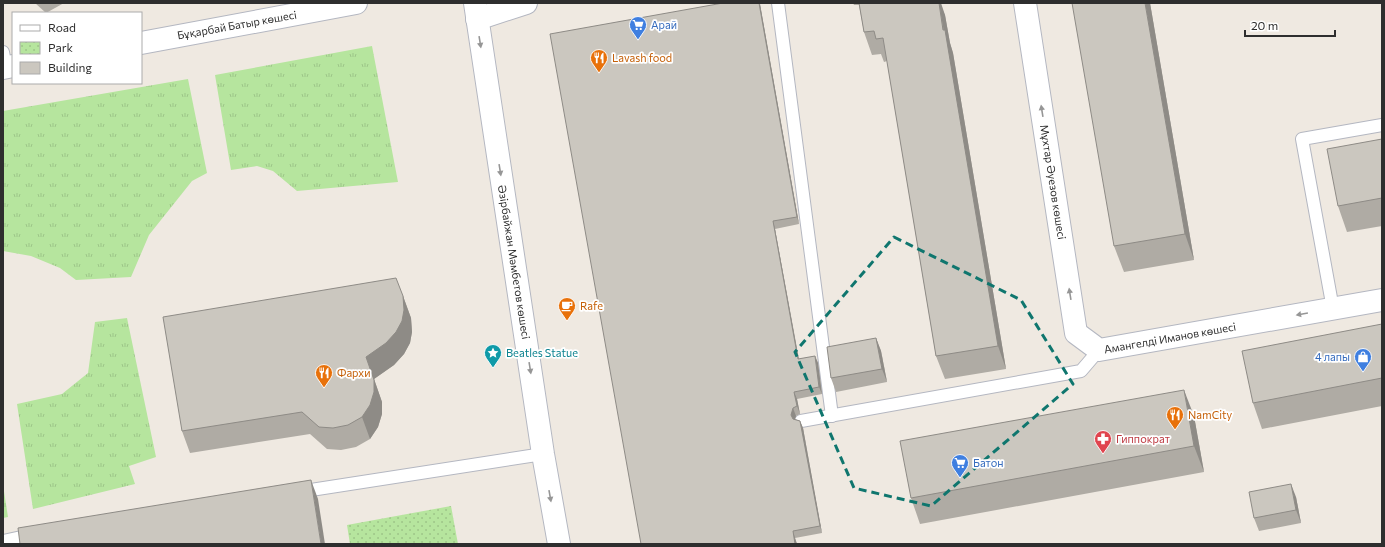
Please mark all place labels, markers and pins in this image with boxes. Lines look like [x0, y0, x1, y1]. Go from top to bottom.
supermarket icon: Арай [628, 15, 648, 40]
place label: Арай [651, 18, 677, 31]
restaurant icon: Lavash food [589, 48, 609, 73]
place label: Lavash food [612, 51, 672, 64]
cafe icon: Rafe [557, 296, 577, 321]
place label: Rafe [580, 299, 603, 312]
place icon: Beatles Statue [483, 343, 503, 368]
place label: Beatles Statue [506, 346, 578, 359]
shop icon: 4 лапы [1353, 347, 1373, 372]
place label: 4 лапы [1315, 350, 1350, 363]
restaurant icon: Фархи [314, 363, 334, 388]
place label: Фархи [337, 366, 370, 379]
restaurant icon: NamCity [1165, 405, 1185, 430]
place label: NamCity [1188, 408, 1233, 421]
pharmacy icon: Гиппократ [1093, 429, 1113, 454]
place label: Гиппократ [1116, 432, 1170, 445]
supermarket icon: Батон [950, 453, 970, 478]
place label: Батон [973, 456, 1004, 469]

